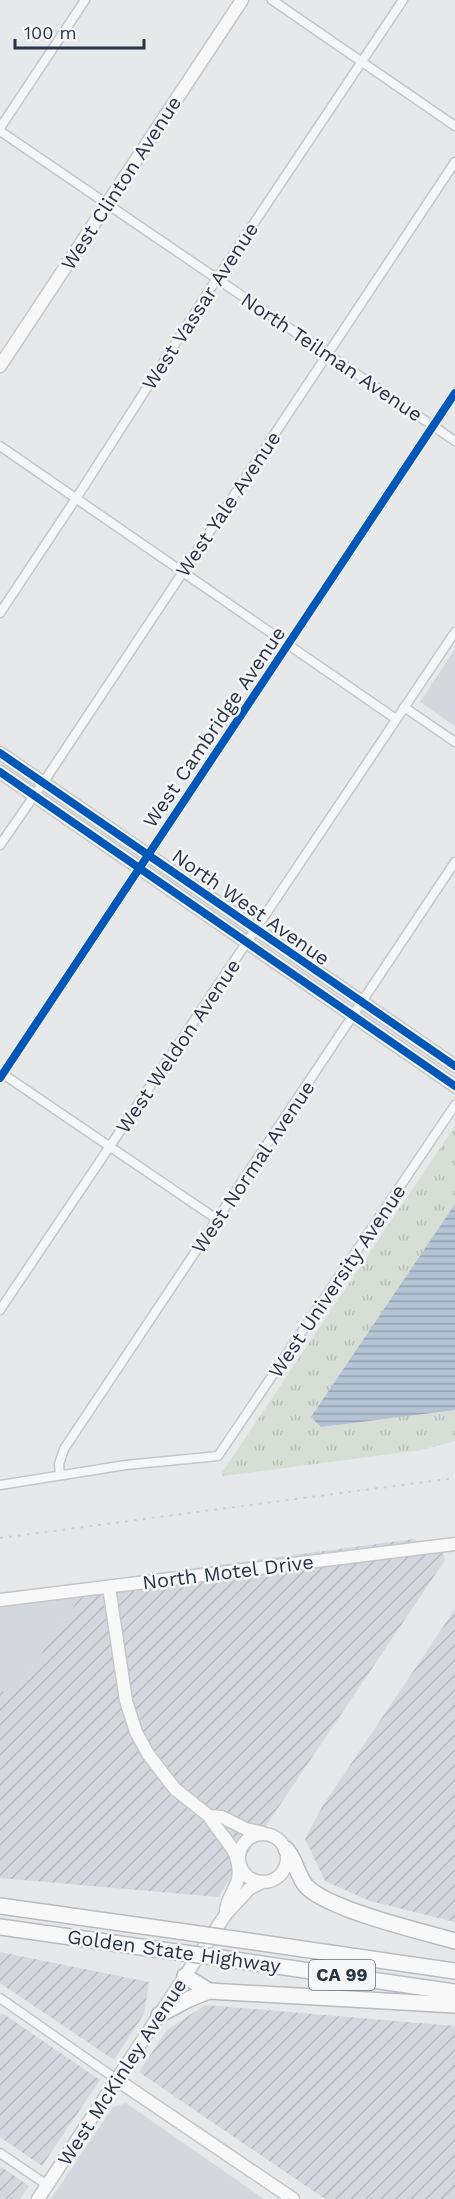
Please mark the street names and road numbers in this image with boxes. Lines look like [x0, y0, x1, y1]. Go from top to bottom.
street label: West Clinton Avenue [56, 91, 186, 275]
street label: West Vassar Avenue [137, 218, 263, 394]
street label: North Teilman Avenue [237, 287, 427, 427]
street label: West Yale Avenue [170, 427, 286, 581]
street label: West Cambridge Avenue [138, 622, 290, 832]
street label: North West Avenue [168, 844, 334, 970]
street label: West Weldon Avenue [111, 954, 245, 1138]
street label: West Normal Avenue [186, 1076, 320, 1258]
street label: West University Avenue [263, 1180, 411, 1382]
street label: North Motel Drive [141, 1550, 315, 1594]
street label: Golden State Highway [66, 1924, 283, 1978]
road number: CA 99 [309, 1960, 375, 1990]
street label: West McKinley Avenue [52, 1974, 192, 2170]

